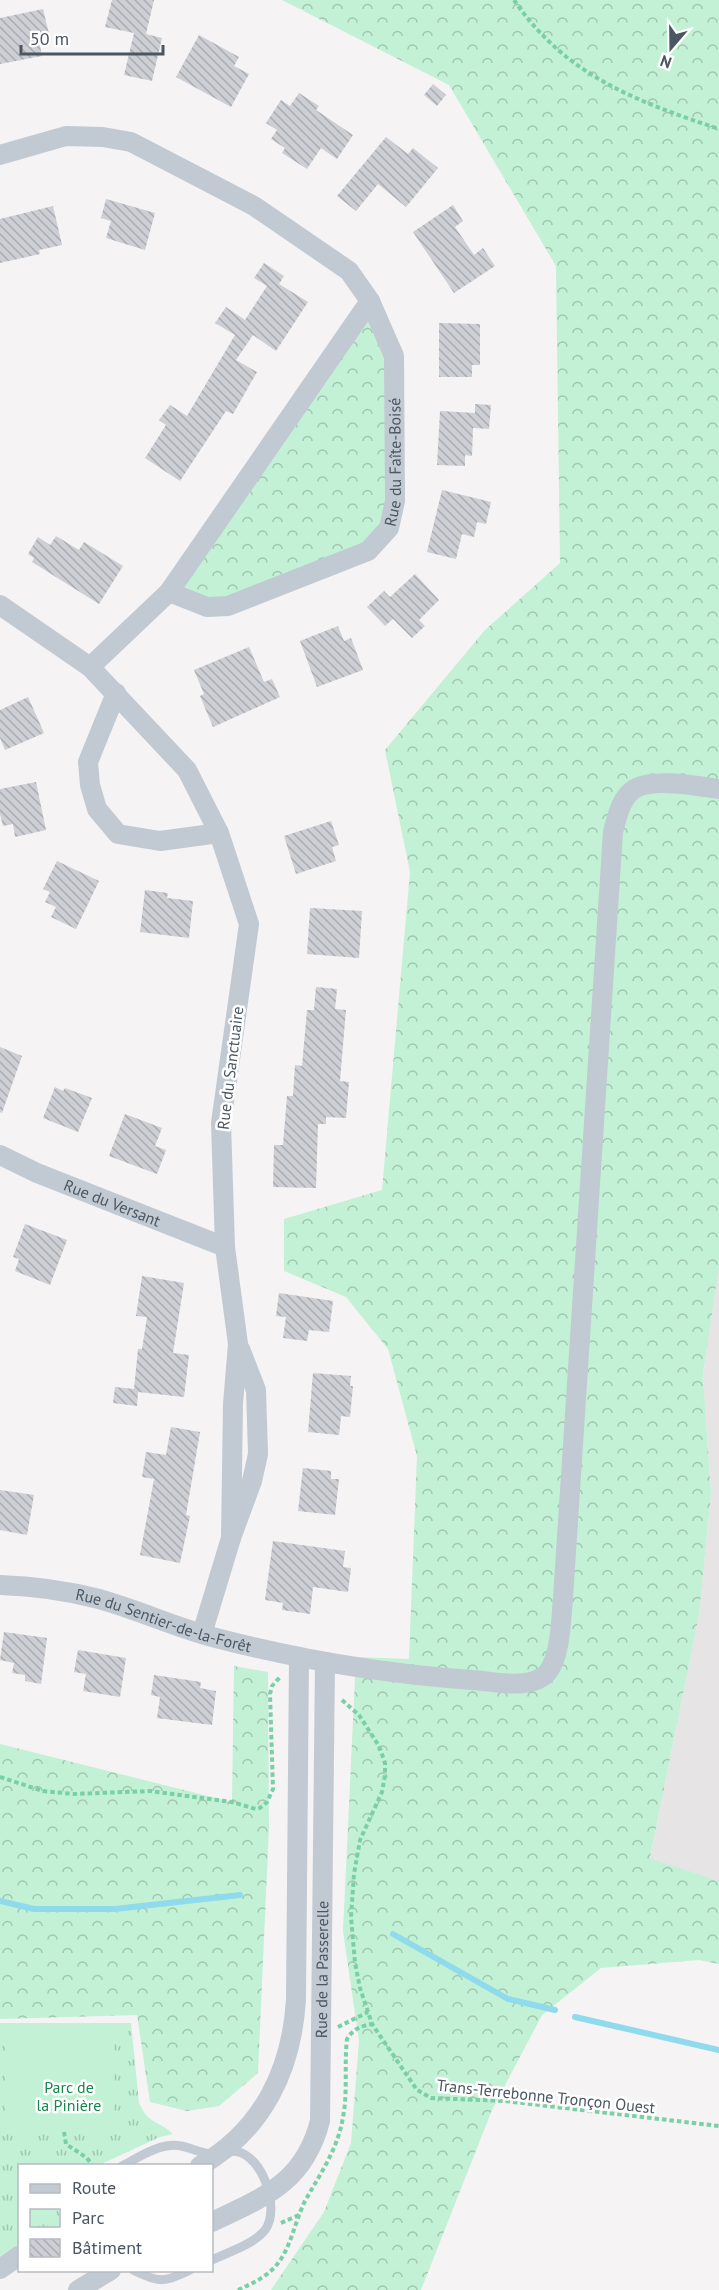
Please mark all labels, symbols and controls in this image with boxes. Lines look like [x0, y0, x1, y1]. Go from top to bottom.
scale bar [21, 18, 164, 56]
north arrow [641, 18, 701, 78]
text: 50 m [30, 27, 69, 50]
text: N [658, 51, 674, 73]
street label: Rue du Faîte-Boisé [380, 398, 405, 528]
street label: Rue du Sanctuaire [213, 1005, 247, 1131]
street label: Rue du Versant [61, 1175, 164, 1231]
street label: Rue du Sentier-de-la-Forêt [74, 1584, 254, 1657]
street label: Rue de la Passerelle [311, 1901, 332, 2038]
street label: Trans-Terrebonne Tronçon Ouest [436, 2075, 657, 2117]
park label: Parc de la Pinière [37, 2077, 101, 2115]
legend [18, 2164, 213, 2272]
text: Route [72, 2176, 116, 2199]
text: Parc [72, 2206, 105, 2229]
text: Bâtiment [72, 2236, 142, 2259]

